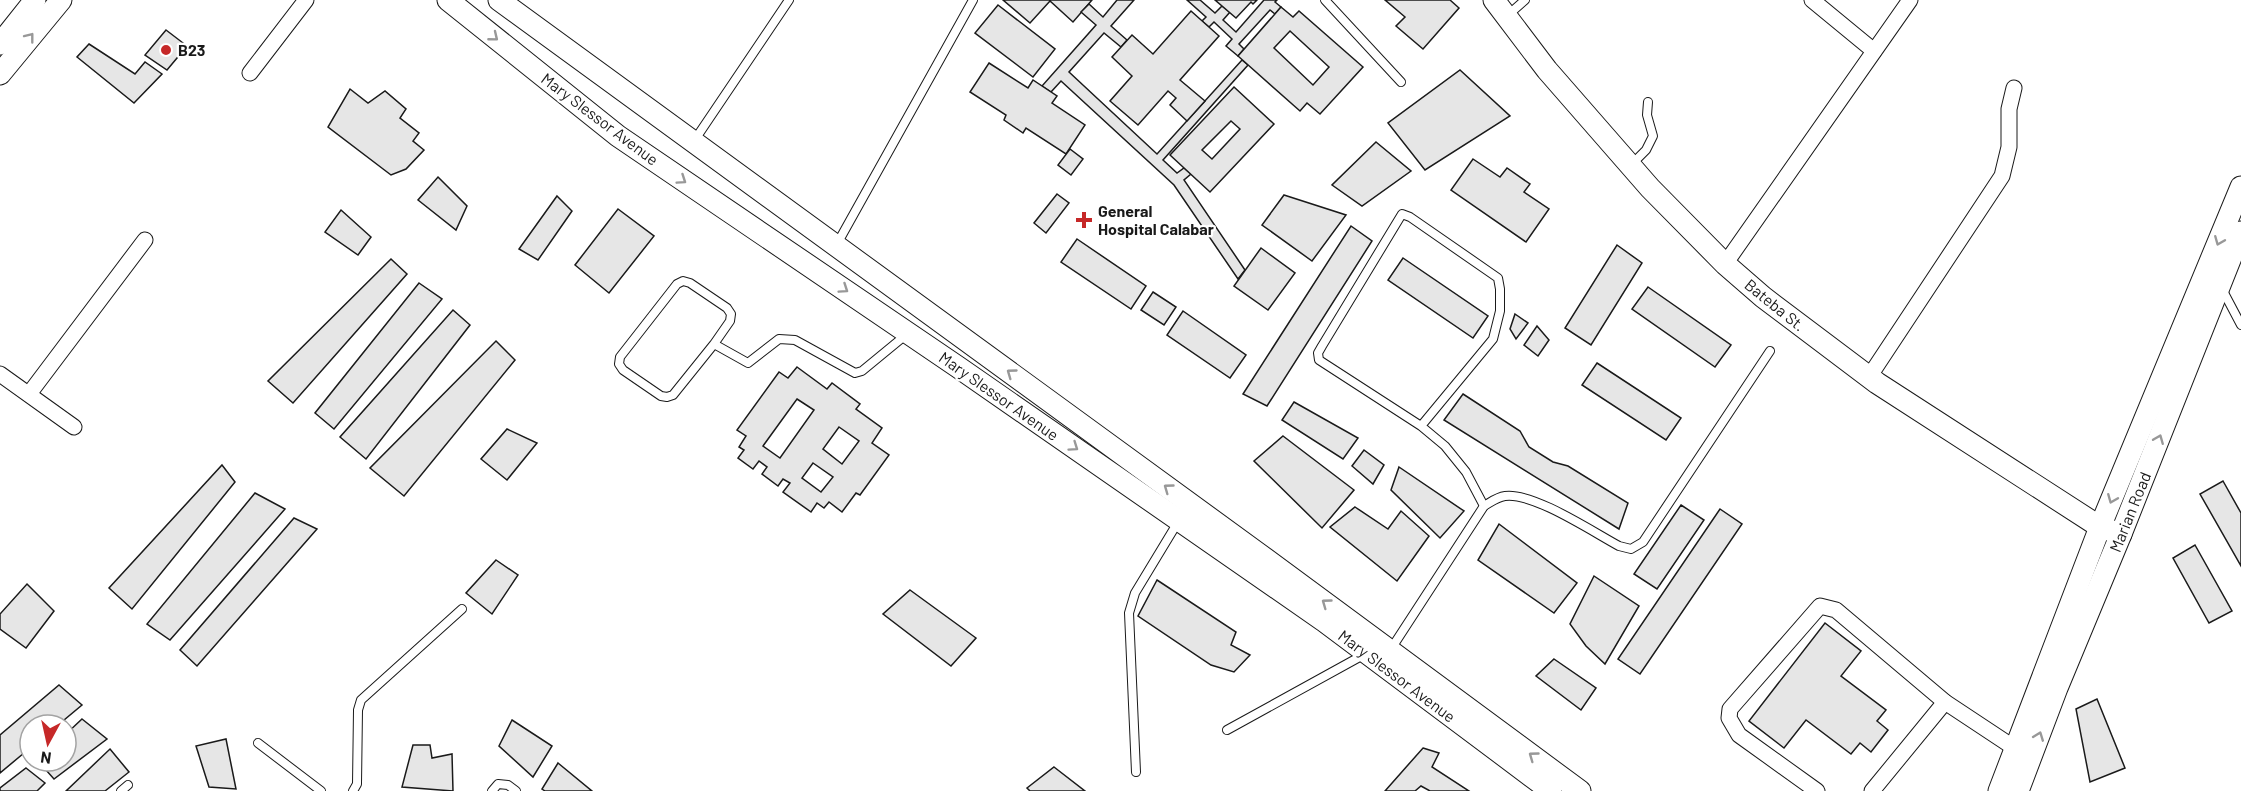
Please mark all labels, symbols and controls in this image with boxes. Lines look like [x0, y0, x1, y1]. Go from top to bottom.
one-way arrow [487, 29, 498, 40]
one-way arrow [22, 33, 33, 44]
place label: B23 [178, 40, 205, 59]
marker: B23 [159, 43, 173, 57]
street label: Mary Slessor Avenue [538, 68, 663, 169]
one-way arrow [675, 173, 686, 184]
place label: General Hospital Calabar [1098, 201, 1214, 238]
marker: General Hospital Calabar [1075, 211, 1093, 229]
one-way arrow [2214, 235, 2226, 246]
street label: Bateba St. [1741, 275, 1809, 335]
one-way arrow [837, 282, 848, 293]
street label: Mary Slessor Avenue [936, 347, 1063, 444]
one-way arrow [1006, 369, 1017, 380]
one-way arrow [2152, 434, 2164, 445]
one-way arrow [1067, 440, 1078, 451]
street label: Marian Road [2105, 469, 2154, 555]
one-way arrow [1164, 484, 1175, 495]
one-way arrow [2107, 493, 2119, 504]
one-way arrow [1321, 599, 1332, 610]
street label: Mary Slessor Avenue [1335, 625, 1460, 726]
north arrow [18, 713, 78, 773]
one-way arrow [2031, 732, 2044, 742]
text: N [39, 748, 52, 768]
one-way arrow [1529, 753, 1540, 764]

